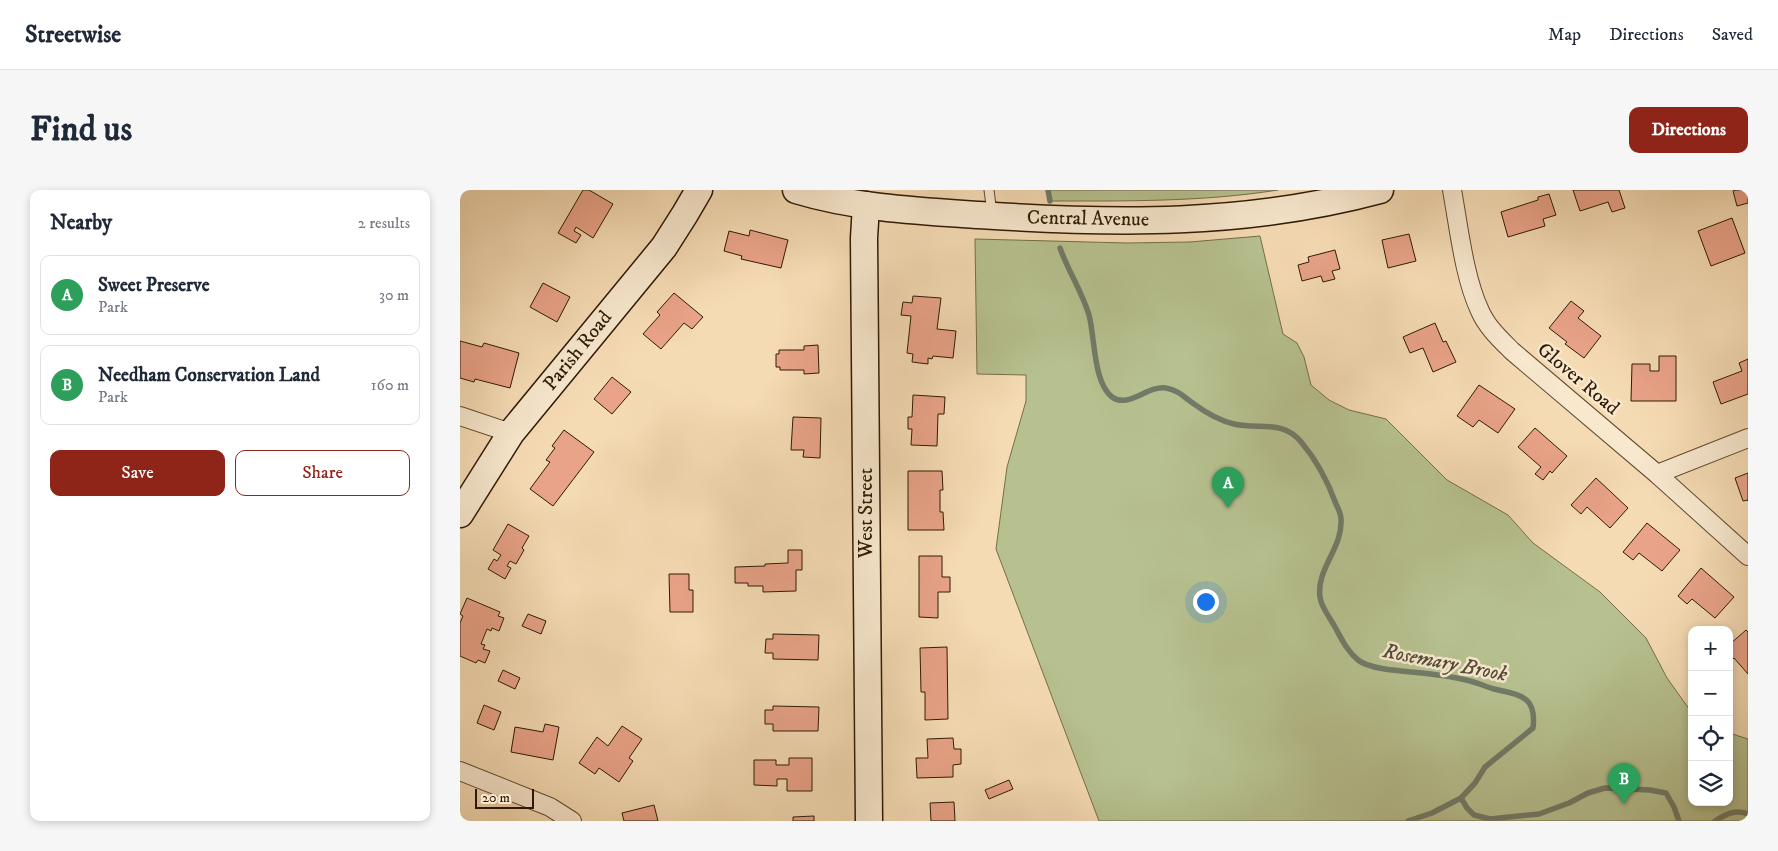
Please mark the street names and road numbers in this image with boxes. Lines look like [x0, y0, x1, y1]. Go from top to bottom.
street label: Central Avenue [1027, 205, 1149, 233]
street label: Parish Road [538, 306, 618, 396]
street label: Glover Road [1532, 337, 1624, 421]
street label: West Street [854, 468, 879, 559]

